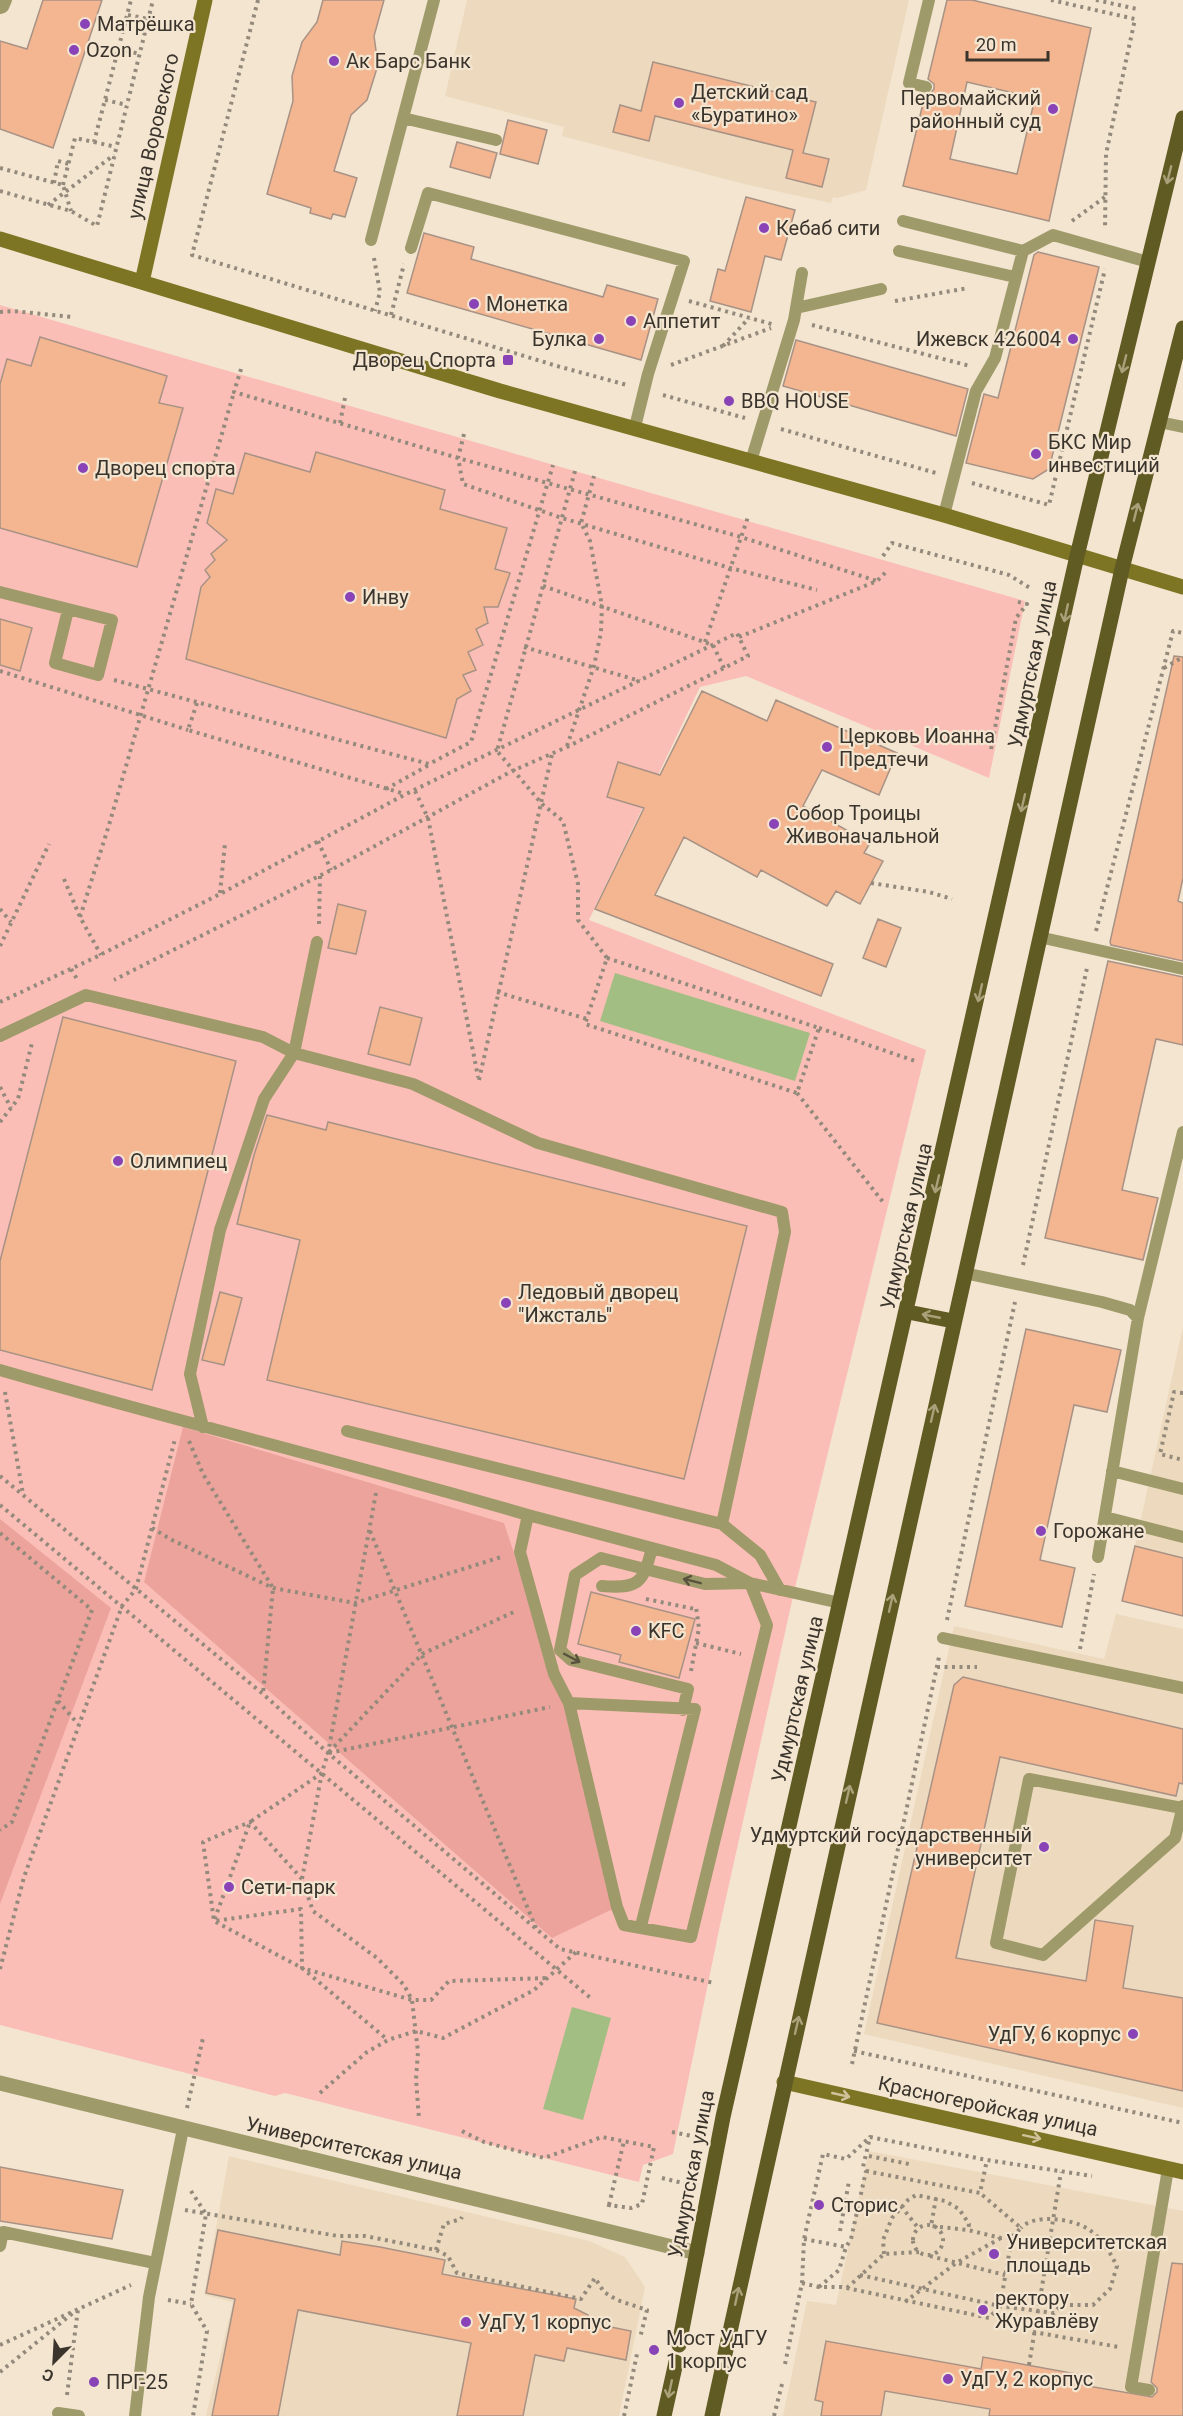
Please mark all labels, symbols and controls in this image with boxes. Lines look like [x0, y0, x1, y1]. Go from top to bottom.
place label: Матрёшка [97, 12, 195, 36]
marker: Матрёшка [78, 17, 92, 31]
scale bar [967, 24, 1048, 62]
text: 20 m [976, 34, 1016, 55]
place label: Ozon [86, 38, 132, 62]
marker: Ozon [67, 43, 81, 57]
place label: Ак Барс Банк [346, 49, 471, 73]
street label: улица Воровского [122, 51, 184, 221]
marker: Ак Барс Банк [327, 54, 341, 68]
place label: Детский сад «Буратино» [691, 80, 808, 127]
place label: Первомайский районный суд [900, 86, 1041, 133]
marker: Детский сад «Буратино» [672, 96, 686, 110]
marker: Первомайский районный суд [1046, 102, 1060, 116]
one-way arrow [1163, 165, 1175, 184]
place label: Кебаб сити [776, 216, 880, 240]
marker: Кебаб сити [757, 221, 771, 235]
place label: Монетка [486, 292, 568, 316]
marker: Монетка [467, 297, 481, 311]
place label: Аппетит [643, 309, 721, 333]
marker: Аппетит [624, 314, 638, 328]
place label: Булка [532, 327, 587, 351]
place label: Ижевск 426004 [916, 327, 1061, 351]
marker: Булка [592, 332, 606, 346]
marker: Ижевск 426004 [1066, 332, 1080, 346]
place label: Дворец Спорта [353, 348, 496, 372]
marker: Дворец Спорта [501, 353, 515, 367]
one-way arrow [1117, 354, 1129, 373]
place label: BBQ HOUSE [741, 389, 849, 413]
marker: BBQ HOUSE [722, 394, 736, 408]
place label: БКС Мир инвестиций [1048, 430, 1160, 477]
marker: БКС Мир инвестиций [1029, 447, 1043, 461]
place label: Дворец спорта [95, 456, 236, 480]
marker: Дворец спорта [76, 461, 90, 475]
one-way arrow [1131, 503, 1142, 522]
street label: Удмуртская улица [1003, 578, 1061, 750]
place label: Инву [362, 585, 409, 609]
marker: Инву [343, 590, 357, 604]
one-way arrow [1059, 603, 1071, 622]
place label: Церковь Иоанна Предтечи [839, 724, 995, 771]
marker: Церковь Иоанна Предтечи [820, 740, 834, 754]
one-way arrow [1016, 793, 1028, 812]
place label: Собор Троицы Живоначальной [786, 801, 940, 848]
marker: Собор Троицы Живоначальной [767, 817, 781, 831]
one-way arrow [973, 984, 985, 1003]
street label: Удмуртская улица [875, 1140, 937, 1312]
place label: Олимпиец [130, 1149, 227, 1173]
marker: Олимпиец [111, 1154, 125, 1168]
one-way arrow [930, 1174, 942, 1193]
place label: Ледовый дворец "Ижсталь" [518, 1280, 678, 1327]
marker: Ледовый дворец "Ижсталь" [499, 1296, 513, 1310]
one-way arrow [921, 1310, 941, 1321]
one-way arrow [928, 1404, 939, 1423]
place label: Горожане [1053, 1519, 1144, 1543]
marker: Горожане [1034, 1524, 1048, 1538]
one-way arrow [682, 1574, 701, 1586]
one-way arrow [885, 1594, 897, 1613]
street label: Удмуртская улица [766, 1613, 828, 1785]
place label: KFC [648, 1619, 685, 1643]
marker: KFC [629, 1624, 643, 1638]
one-way arrow [563, 1652, 580, 1664]
one-way arrow [843, 1784, 855, 1803]
place label: Удмуртский государственный университет [750, 1823, 1032, 1870]
marker: Удмуртский государственный университет [1037, 1840, 1051, 1854]
place label: Сети-парк [241, 1875, 336, 1899]
marker: Сети-парк [222, 1880, 236, 1894]
one-way arrow [792, 2016, 803, 2035]
place label: УдГУ, 6 корпус [988, 2022, 1121, 2046]
marker: УдГУ, 6 корпус [1126, 2027, 1140, 2041]
street label: Красногеройская улица [876, 2071, 1100, 2141]
street label: Удмуртская улица [663, 2088, 719, 2260]
one-way arrow [831, 2090, 850, 2102]
street label: Университетская улица [244, 2111, 464, 2185]
one-way arrow [1022, 2131, 1041, 2143]
place label: Сторис [831, 2193, 898, 2217]
marker: Сторис [812, 2198, 826, 2212]
place label: Университетская площадь [1006, 2230, 1167, 2277]
marker: Университетская площадь [987, 2247, 1001, 2261]
place label: ректору Журавлёву [995, 2286, 1099, 2333]
one-way arrow [732, 2287, 743, 2307]
marker: ректору Журавлёву [976, 2303, 990, 2317]
place label: УдГУ, 1 корпус [478, 2310, 611, 2334]
marker: УдГУ, 1 корпус [459, 2315, 473, 2329]
place label: Мост УдГУ 1 корпус [666, 2326, 767, 2373]
north arrow [24, 2332, 84, 2392]
marker: Мост УдГУ 1 корпус [647, 2343, 661, 2357]
text: С [39, 2364, 57, 2386]
place label: УдГУ, 2 корпус [960, 2367, 1093, 2391]
place label: ПРГ-25 [106, 2370, 168, 2394]
marker: УдГУ, 2 корпус [941, 2372, 955, 2386]
marker: ПРГ-25 [87, 2375, 101, 2389]
one-way arrow [664, 2379, 675, 2398]

